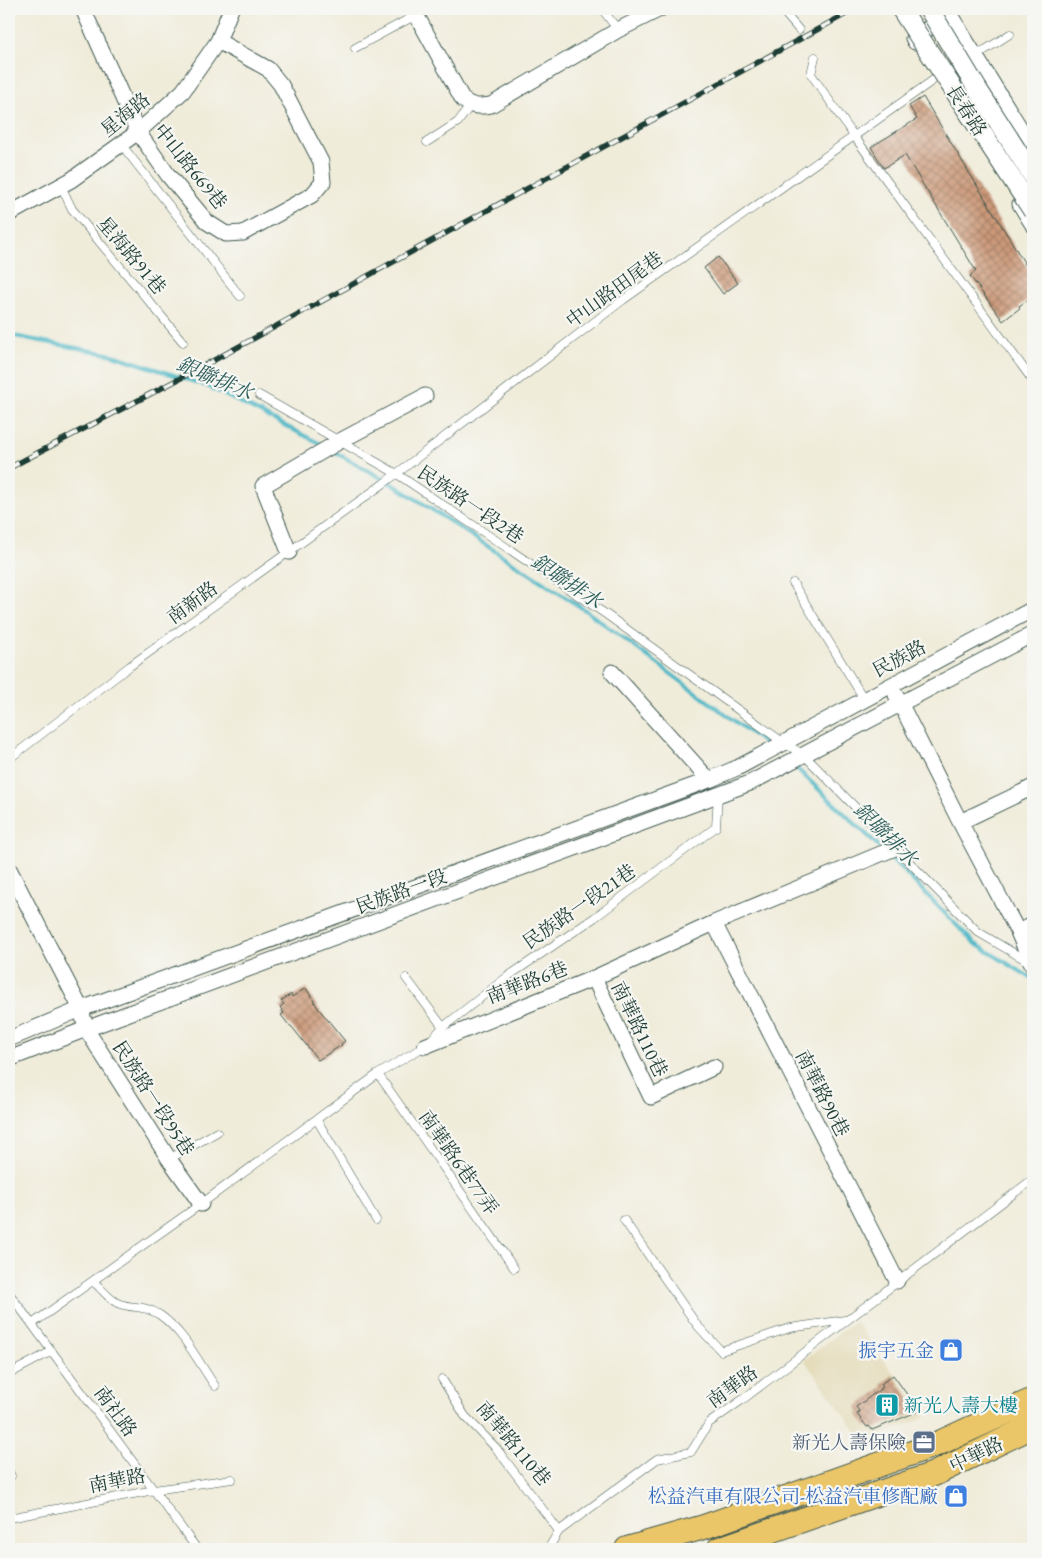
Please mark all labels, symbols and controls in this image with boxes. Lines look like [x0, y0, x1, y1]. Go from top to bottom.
street label: 長春路 [941, 80, 993, 141]
street label: 星海路 [95, 87, 155, 142]
street label: 中山路669巷 [148, 118, 233, 214]
street label: 星海路91巷 [92, 211, 171, 299]
street label: 中山路田尾巷 [561, 246, 668, 333]
water label: 銀聯排水 [173, 350, 259, 406]
street label: 民族路一段2巷 [413, 460, 529, 549]
water label: 銀聯排水 [527, 548, 609, 615]
street label: 南新路 [162, 576, 223, 629]
street label: 民族路 [868, 634, 930, 683]
water label: 銀聯排水 [849, 797, 925, 873]
street label: 民族路一段21巷 [518, 858, 641, 955]
street label: 民族路一段 [352, 863, 450, 919]
street label: 南華路6巷 [483, 956, 571, 1009]
street label: 南華路110巷 [606, 977, 673, 1081]
street label: 民族路一段95巷 [107, 1036, 200, 1161]
street label: 南華路90巷 [790, 1046, 855, 1141]
street label: 南華路6巷77弄 [413, 1105, 504, 1220]
shop icon: 振宇五金 [938, 1337, 964, 1363]
place label: 振宇五金 [858, 1338, 934, 1363]
street label: 南華路 [702, 1360, 763, 1413]
street label: 南社路 [89, 1381, 142, 1442]
building icon: 新光人壽大樓 [874, 1392, 900, 1418]
place label: 新光人壽大樓 [904, 1393, 1018, 1418]
street label: 南華路110巷 [471, 1396, 556, 1491]
office icon: 新光人壽保險 [911, 1429, 937, 1455]
place label: 新光人壽保險 [792, 1430, 906, 1455]
street label: 中華路 [945, 1431, 1007, 1478]
street label: 南華路 [87, 1463, 147, 1498]
shop icon: 松益汽車有限公司-松益汽車修配廠 [943, 1483, 969, 1509]
place label: 松益汽車有限公司-松益汽車修配廠 [648, 1484, 938, 1509]

